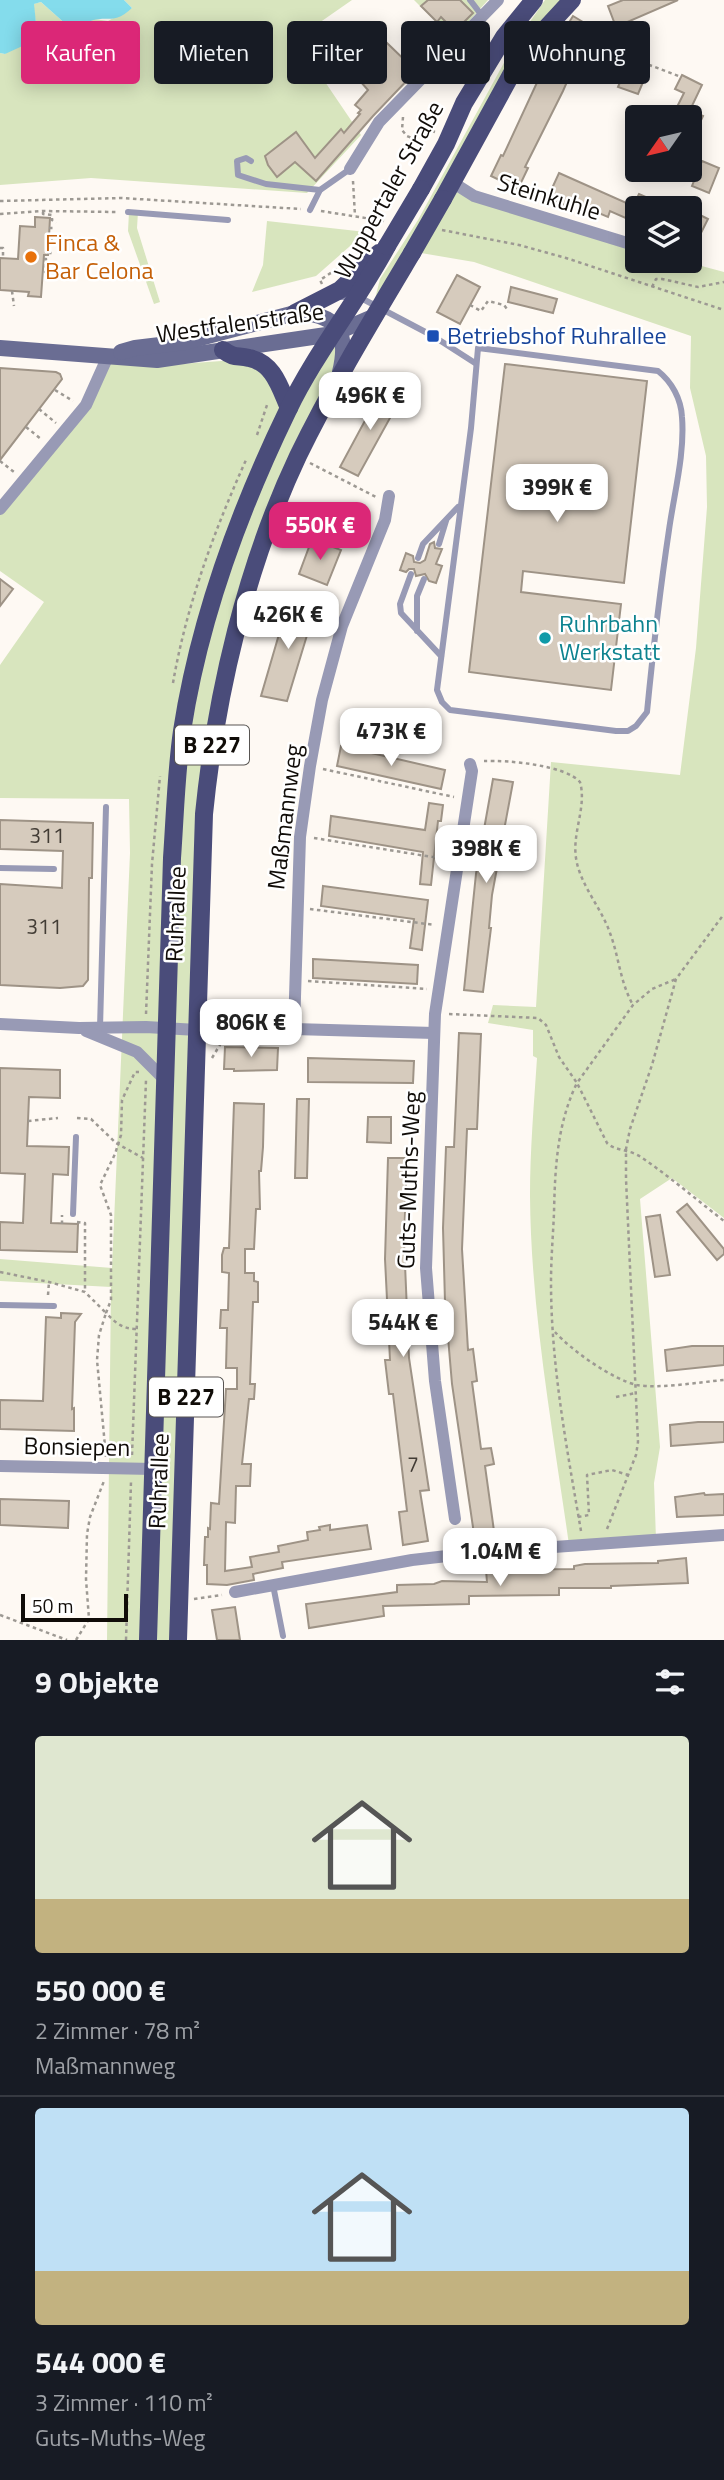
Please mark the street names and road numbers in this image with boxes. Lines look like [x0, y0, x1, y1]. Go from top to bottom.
street label: Wuppertaler Straße [324, 94, 452, 285]
street label: Steinkuhle [493, 163, 605, 229]
street label: Westfalenstraße [154, 292, 326, 352]
road number: B 227 [175, 726, 249, 764]
street label: Maßmannweg [257, 742, 311, 892]
street label: Ruhrallee [155, 865, 195, 963]
street label: Guts-Muths-Weg [387, 1090, 429, 1269]
road number: B 227 [149, 1378, 223, 1416]
street label: Bonsiepen [23, 1427, 131, 1465]
street label: Ruhrallee [138, 1432, 178, 1530]

